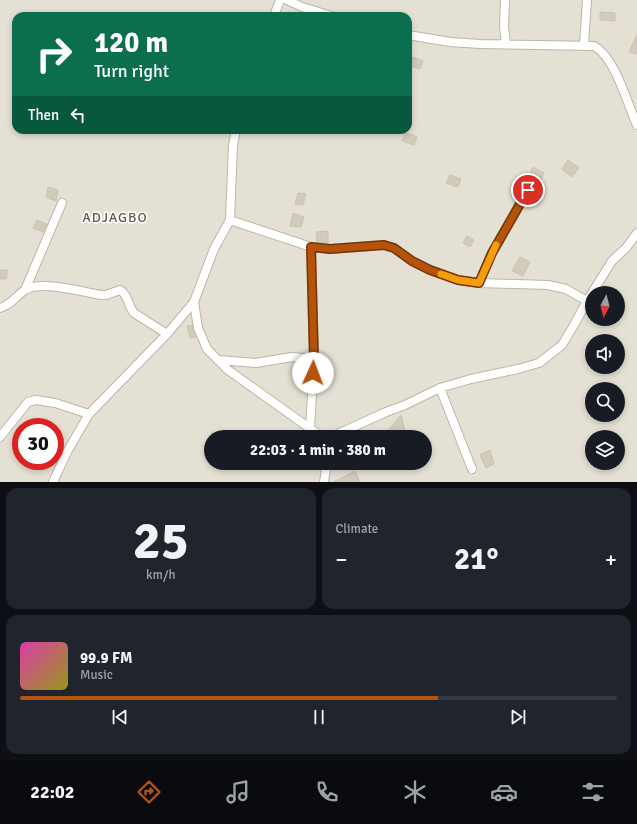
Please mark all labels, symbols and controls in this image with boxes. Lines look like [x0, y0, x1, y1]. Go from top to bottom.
text: 120 m [94, 26, 168, 60]
icon: right [28, 28, 80, 80]
text: Turn right [94, 60, 169, 82]
icon: left [67, 104, 89, 126]
text: Then [28, 106, 59, 124]
pin [511, 173, 545, 207]
icon: arrive [517, 179, 539, 201]
district label: ADJAGBO [82, 209, 148, 226]
north arrow [585, 286, 625, 326]
map controls [585, 286, 625, 470]
button: sound [585, 334, 625, 374]
position arrow [292, 352, 334, 394]
button: search [585, 382, 625, 422]
speed limit sign: 30 [12, 418, 64, 470]
button: layers [585, 430, 625, 470]
text: 22:03 · 1 min · 380 m [250, 441, 386, 459]
text: 25 [133, 509, 189, 573]
text: Climate [336, 521, 378, 537]
text: 21° [454, 541, 498, 578]
text: − [336, 546, 347, 573]
text: + [605, 546, 617, 573]
text: km/h [146, 567, 175, 583]
text: 99.9 FM [80, 649, 132, 667]
text: Music [80, 667, 113, 683]
icon: previous [109, 706, 131, 728]
icon: pause [308, 706, 330, 728]
icon: next [507, 706, 529, 728]
icon: directions [135, 778, 163, 806]
icon: music [224, 778, 252, 806]
icon: phone [313, 778, 341, 806]
icon: climate [401, 778, 429, 806]
icon: car [490, 778, 518, 806]
icon: filters [579, 778, 607, 806]
text: 22:02 [30, 781, 75, 803]

